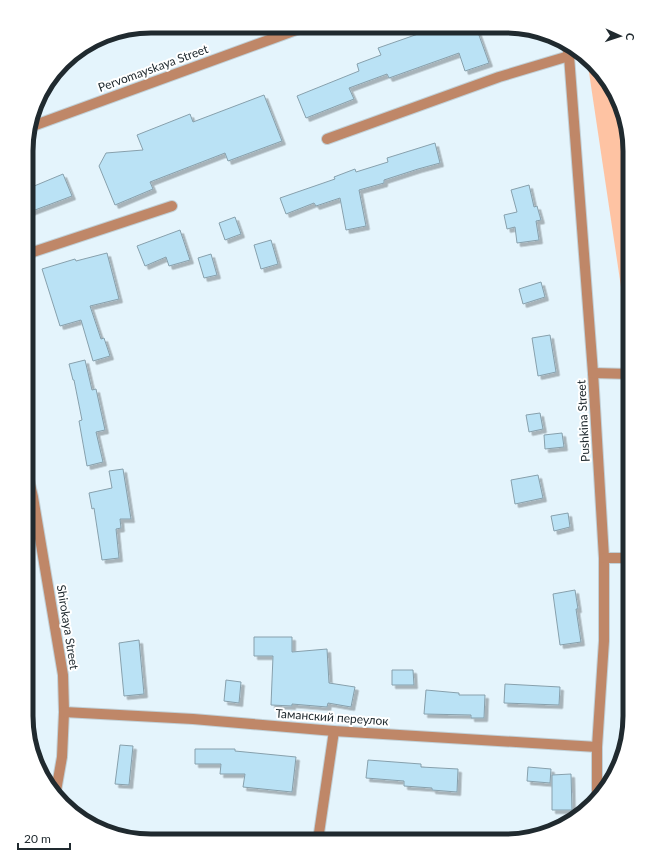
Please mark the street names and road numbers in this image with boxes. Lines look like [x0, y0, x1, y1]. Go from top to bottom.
street label: Pervomayskaya Street [96, 41, 211, 95]
street label: Pushkina Street [573, 379, 593, 462]
street label: Shirokaya Street [54, 584, 82, 671]
street label: Таманский переулок [275, 706, 390, 728]

